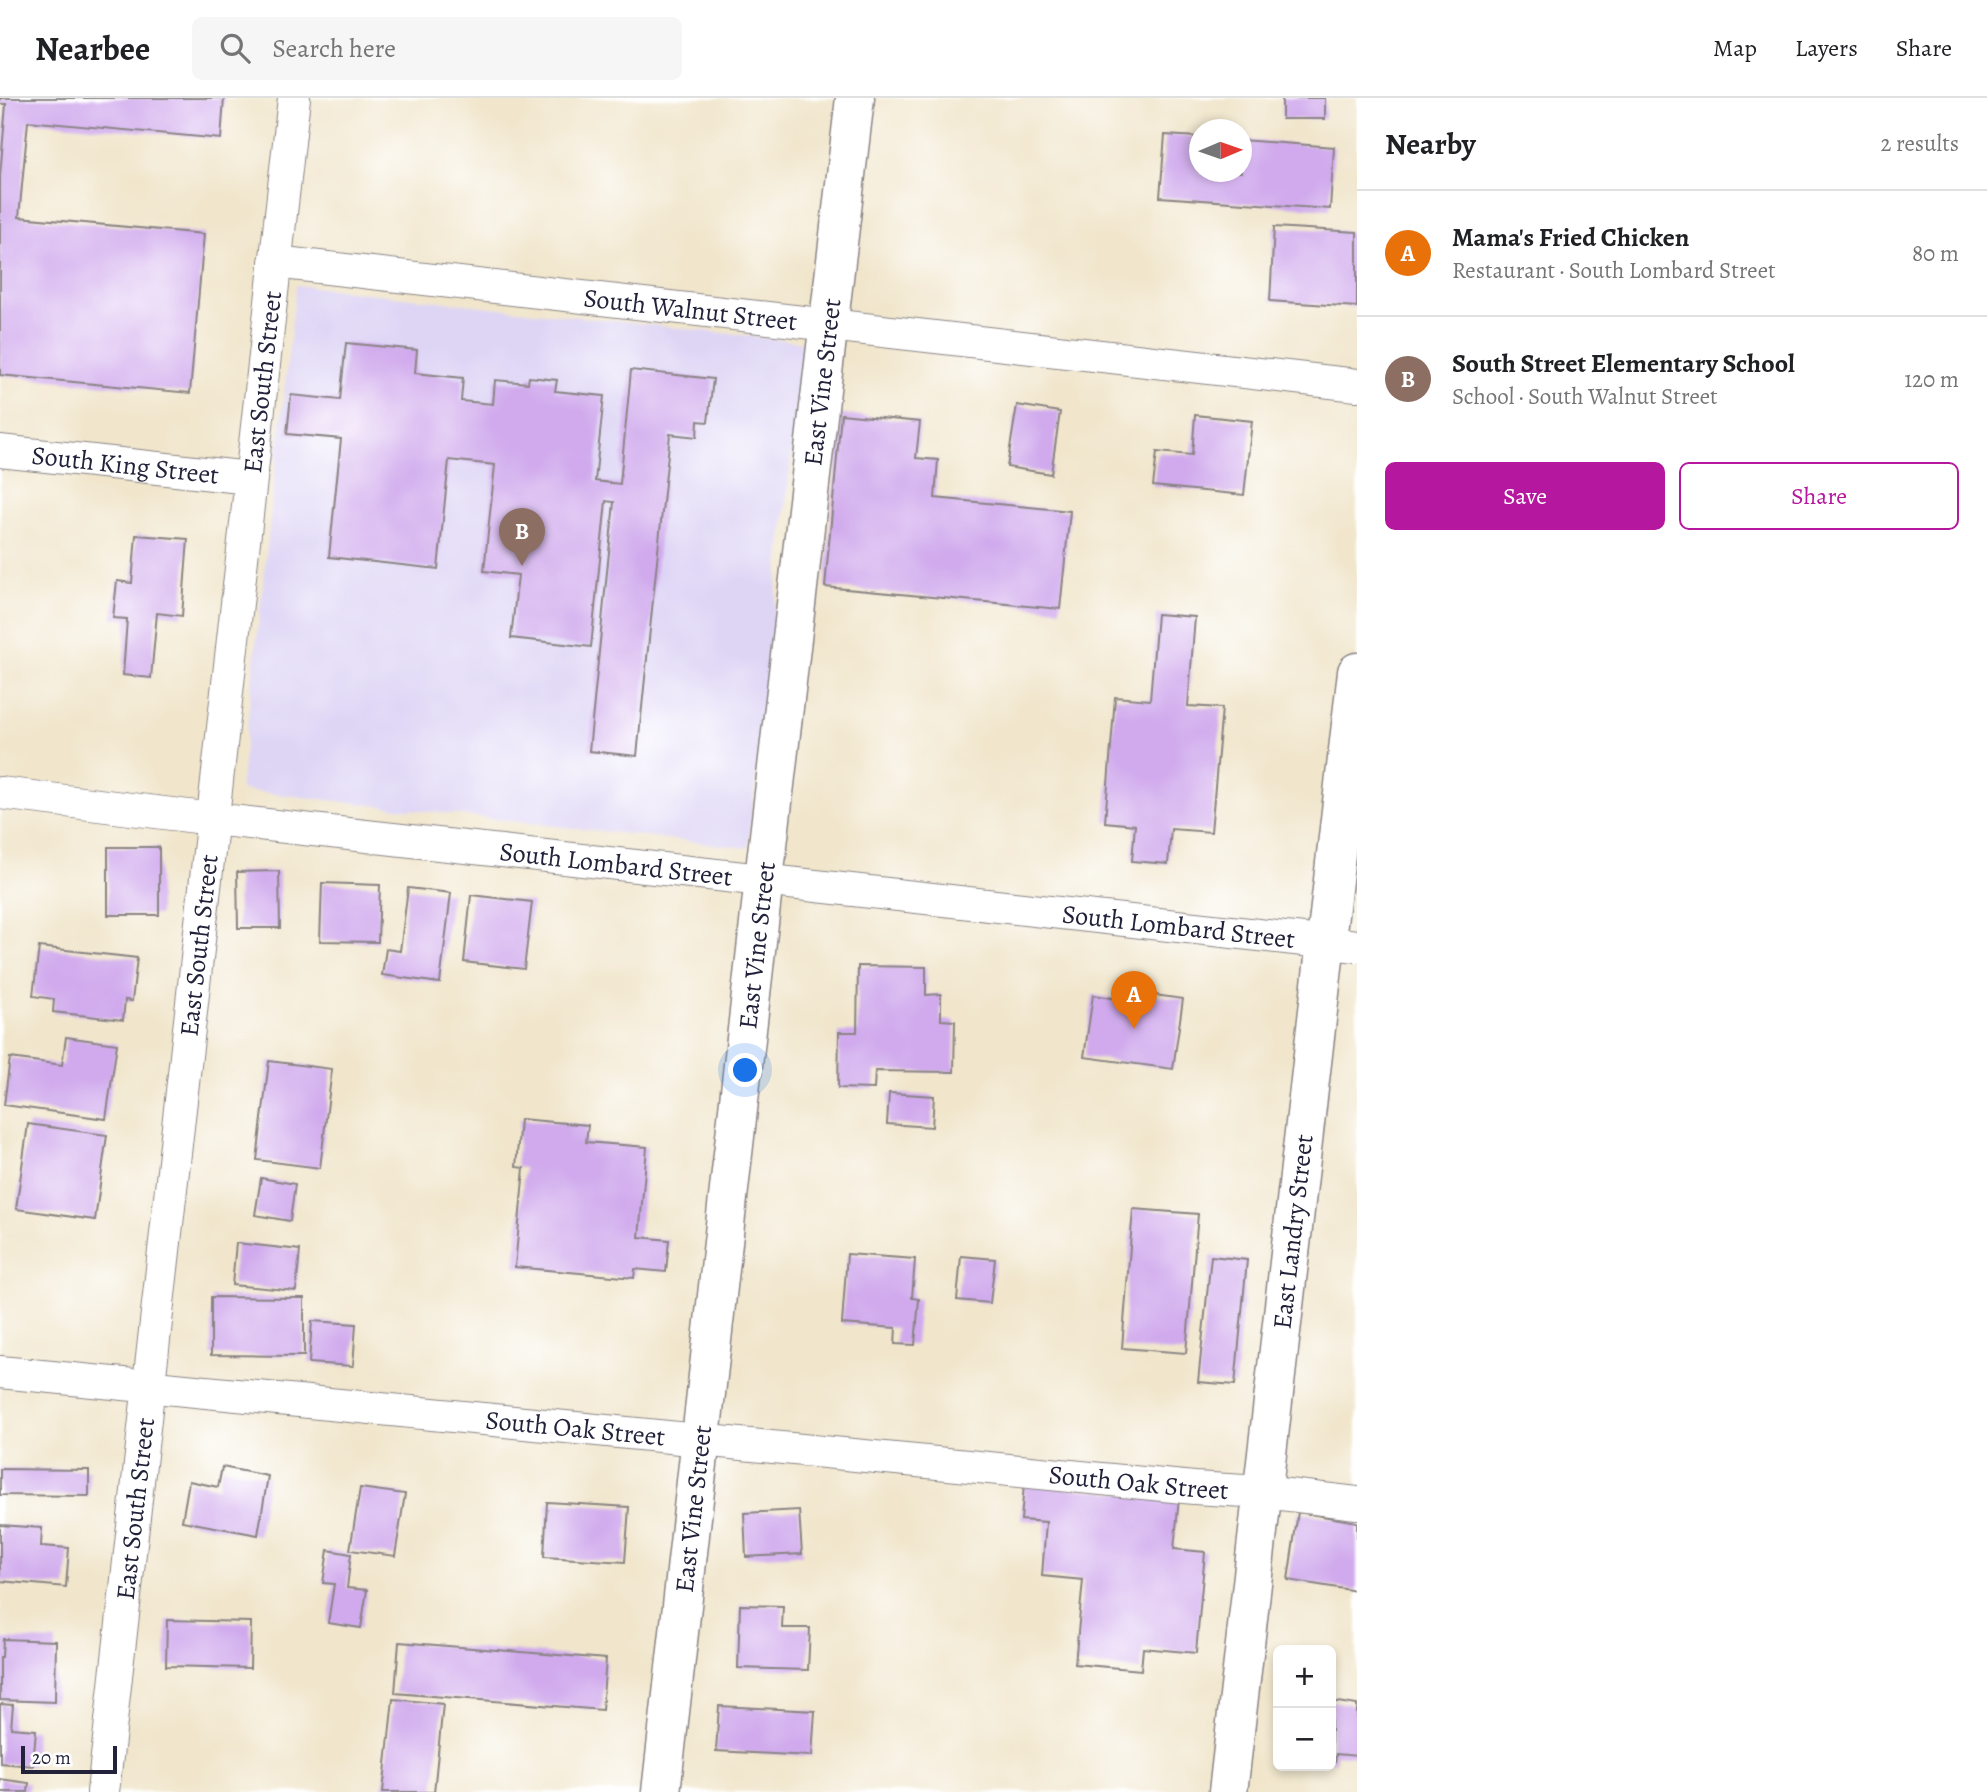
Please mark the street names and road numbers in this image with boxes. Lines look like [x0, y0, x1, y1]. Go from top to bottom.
street label: South Walnut Street [582, 280, 799, 339]
street label: East South Street [235, 289, 290, 475]
street label: East Vine Street [795, 296, 850, 468]
street label: South King Street [30, 438, 221, 493]
street label: South Lombard Street [498, 834, 734, 895]
street label: East South Street [171, 852, 227, 1038]
street label: East Vine Street [730, 859, 784, 1031]
street label: South Lombard Street [1060, 896, 1297, 957]
street label: East Landry Street [1264, 1132, 1322, 1331]
street label: South Oak Street [484, 1402, 667, 1455]
street label: East South Street [108, 1416, 163, 1602]
street label: East Vine Street [667, 1423, 720, 1594]
street label: South Oak Street [1047, 1457, 1230, 1508]

